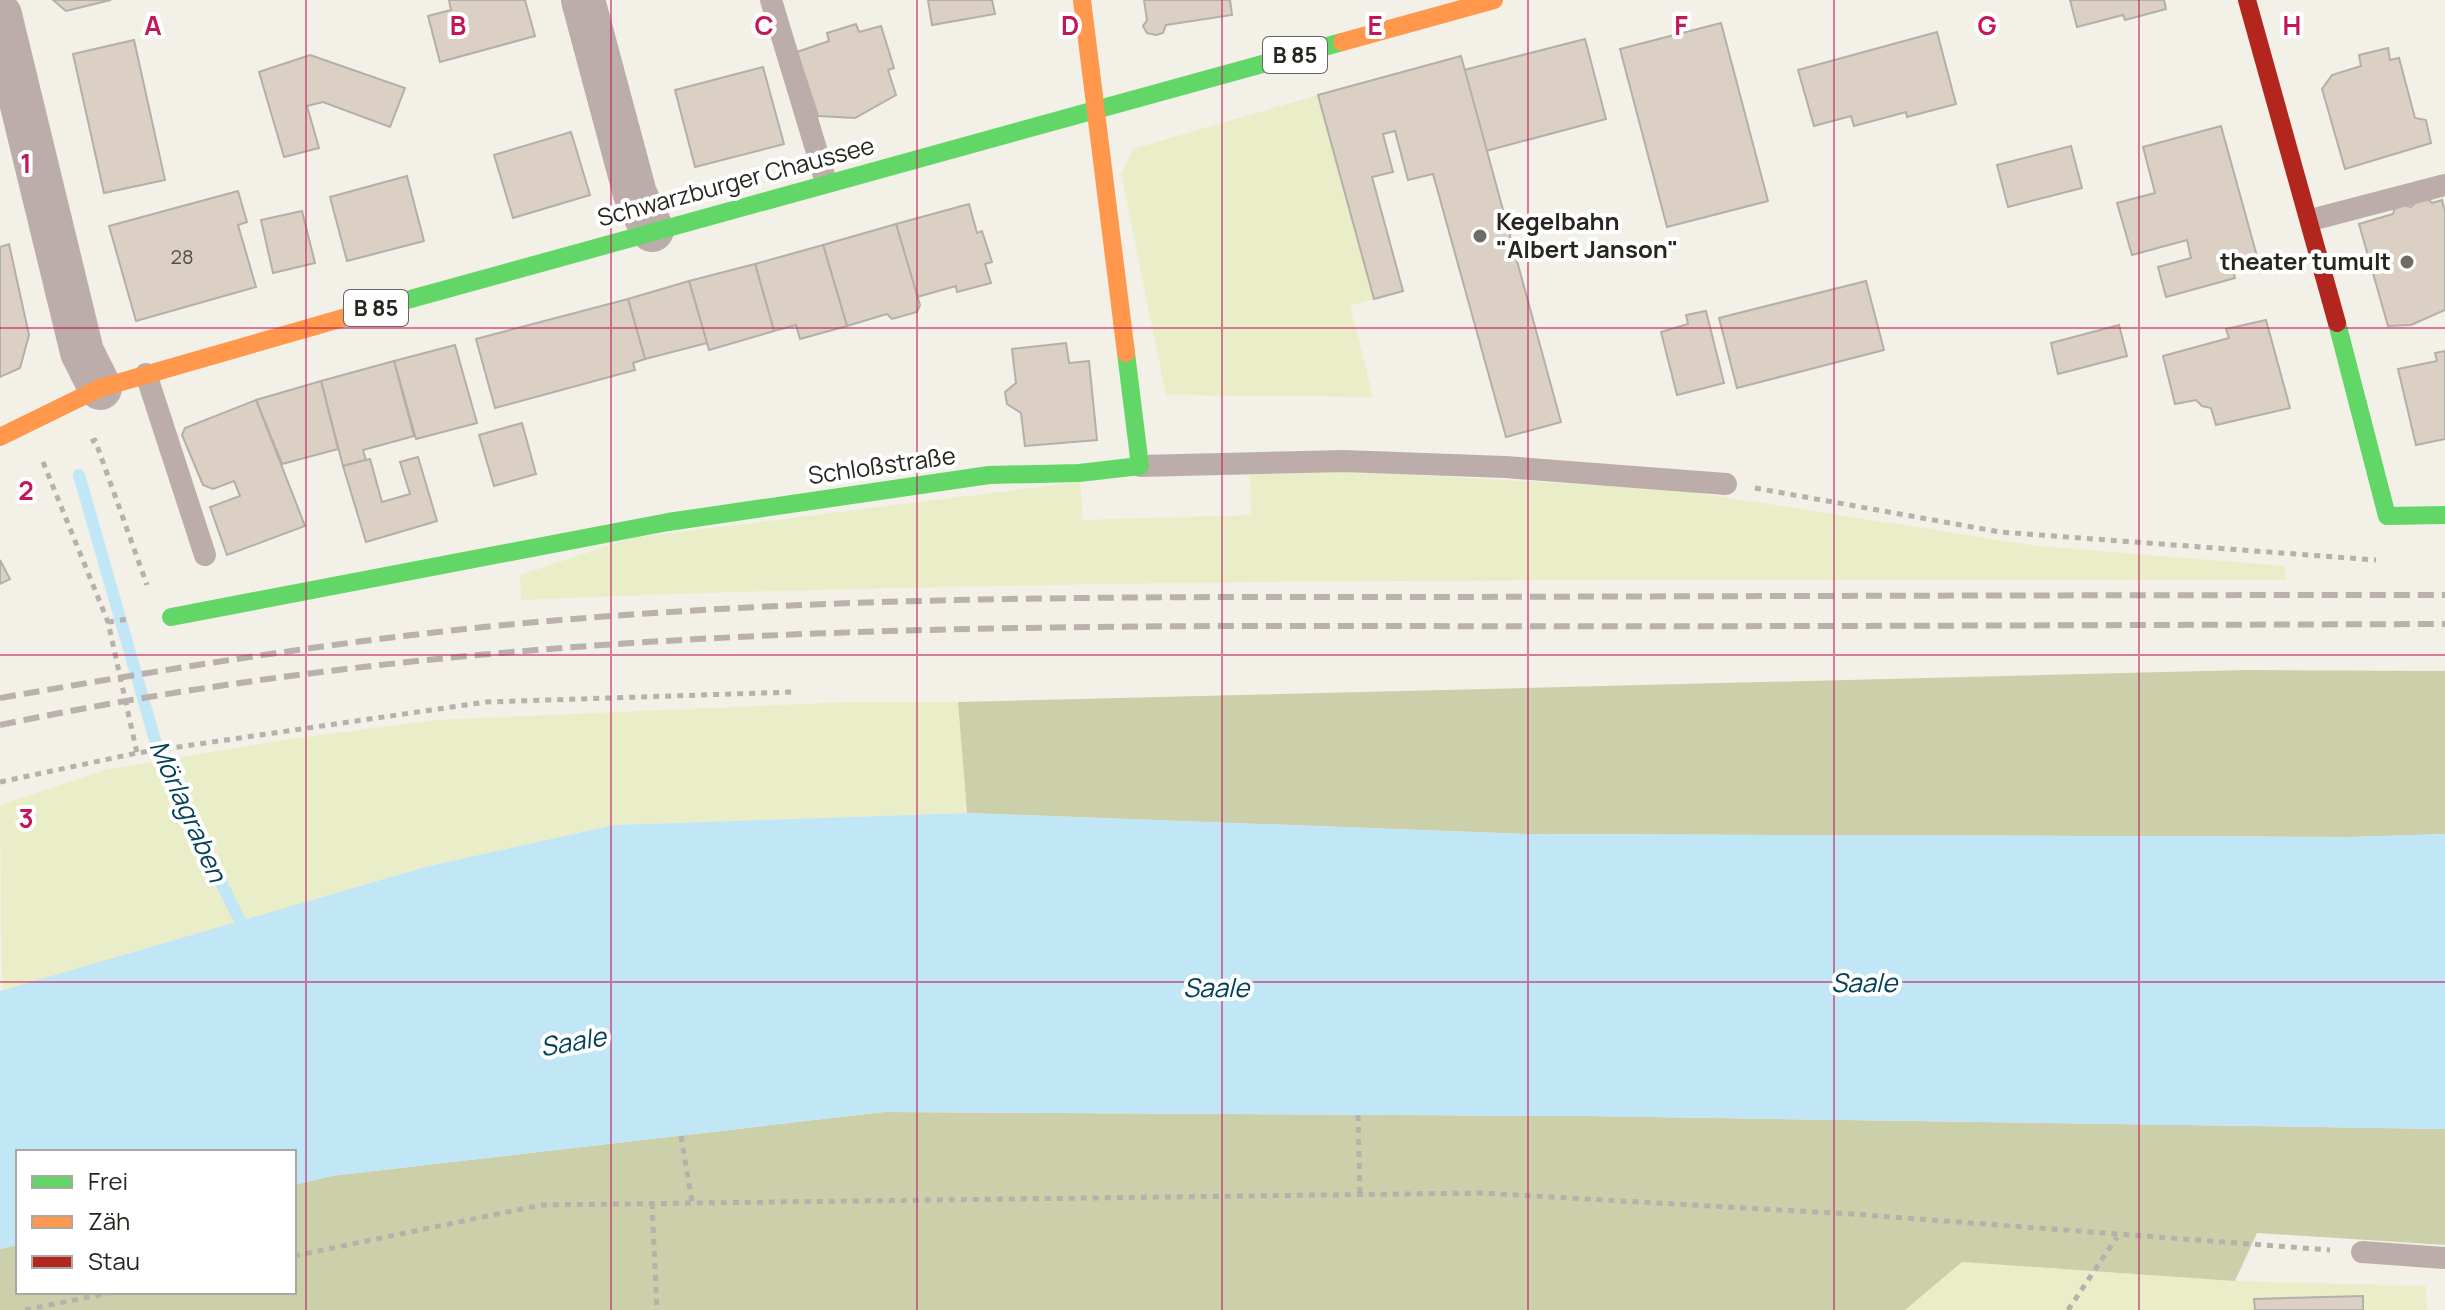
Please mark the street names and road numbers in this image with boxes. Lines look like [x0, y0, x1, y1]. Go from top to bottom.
road number: B 85 [1263, 37, 1327, 73]
street label: Schwarzburger Chaussee [594, 128, 878, 233]
road number: B 85 [344, 290, 408, 326]
street label: Schloßstraße [806, 438, 958, 491]

